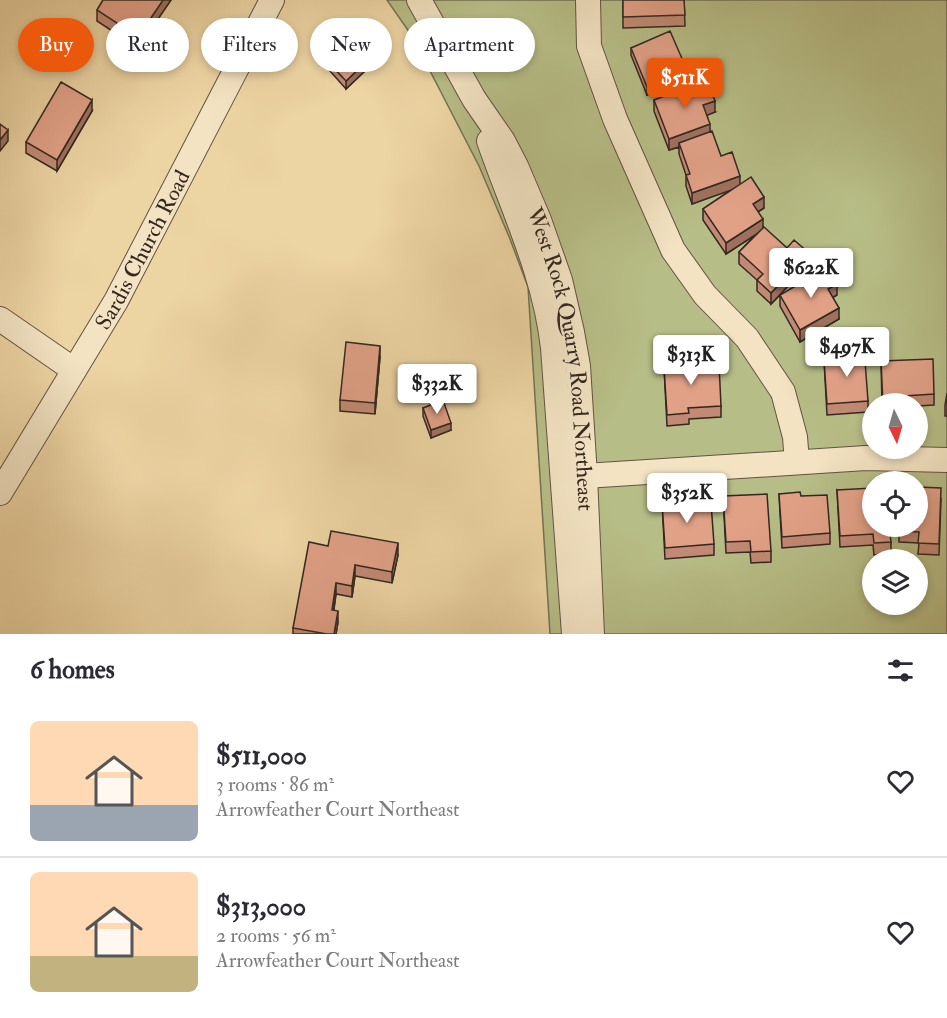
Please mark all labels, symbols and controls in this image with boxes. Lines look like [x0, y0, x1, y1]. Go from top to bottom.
chip: Buy [18, 18, 94, 72]
chip: Rent [106, 18, 189, 72]
chip: Filters [201, 18, 298, 72]
chip: New [310, 18, 392, 72]
chip: Apartment [404, 18, 535, 72]
pin: $511K [643, 58, 727, 109]
text: $511K [661, 65, 709, 90]
street label: Sardis Church Road [89, 165, 197, 335]
street label: West Rock Quarry Road Northeast [520, 202, 600, 511]
pin: $622K [769, 248, 853, 299]
text: $622K [783, 255, 839, 280]
pin: $497K [805, 327, 889, 378]
text: $497K [819, 334, 875, 359]
pin: $313K [649, 335, 733, 386]
text: $313K [667, 342, 715, 367]
pin: $332K [395, 364, 479, 415]
text: $332K [412, 371, 462, 396]
north arrow [862, 393, 928, 459]
map controls [862, 393, 928, 615]
button: locate [862, 471, 928, 537]
pin: $352K [645, 473, 729, 524]
text: $352K [661, 480, 713, 505]
button: layers [862, 549, 928, 615]
text: 6 homes [30, 654, 115, 686]
icon: filters [884, 654, 917, 687]
text: $511,000 [216, 740, 307, 772]
icon: home [78, 745, 150, 817]
icon: heart [884, 765, 917, 798]
text: 3 rooms · 86 m² [216, 772, 334, 797]
text: Arrowfeather Court Northeast [216, 797, 460, 822]
text: $313,000 [216, 891, 306, 923]
icon: home [78, 896, 150, 968]
icon: heart [884, 916, 917, 949]
text: 2 rooms · 56 m² [216, 923, 336, 948]
text: Arrowfeather Court Northeast [216, 948, 460, 973]

